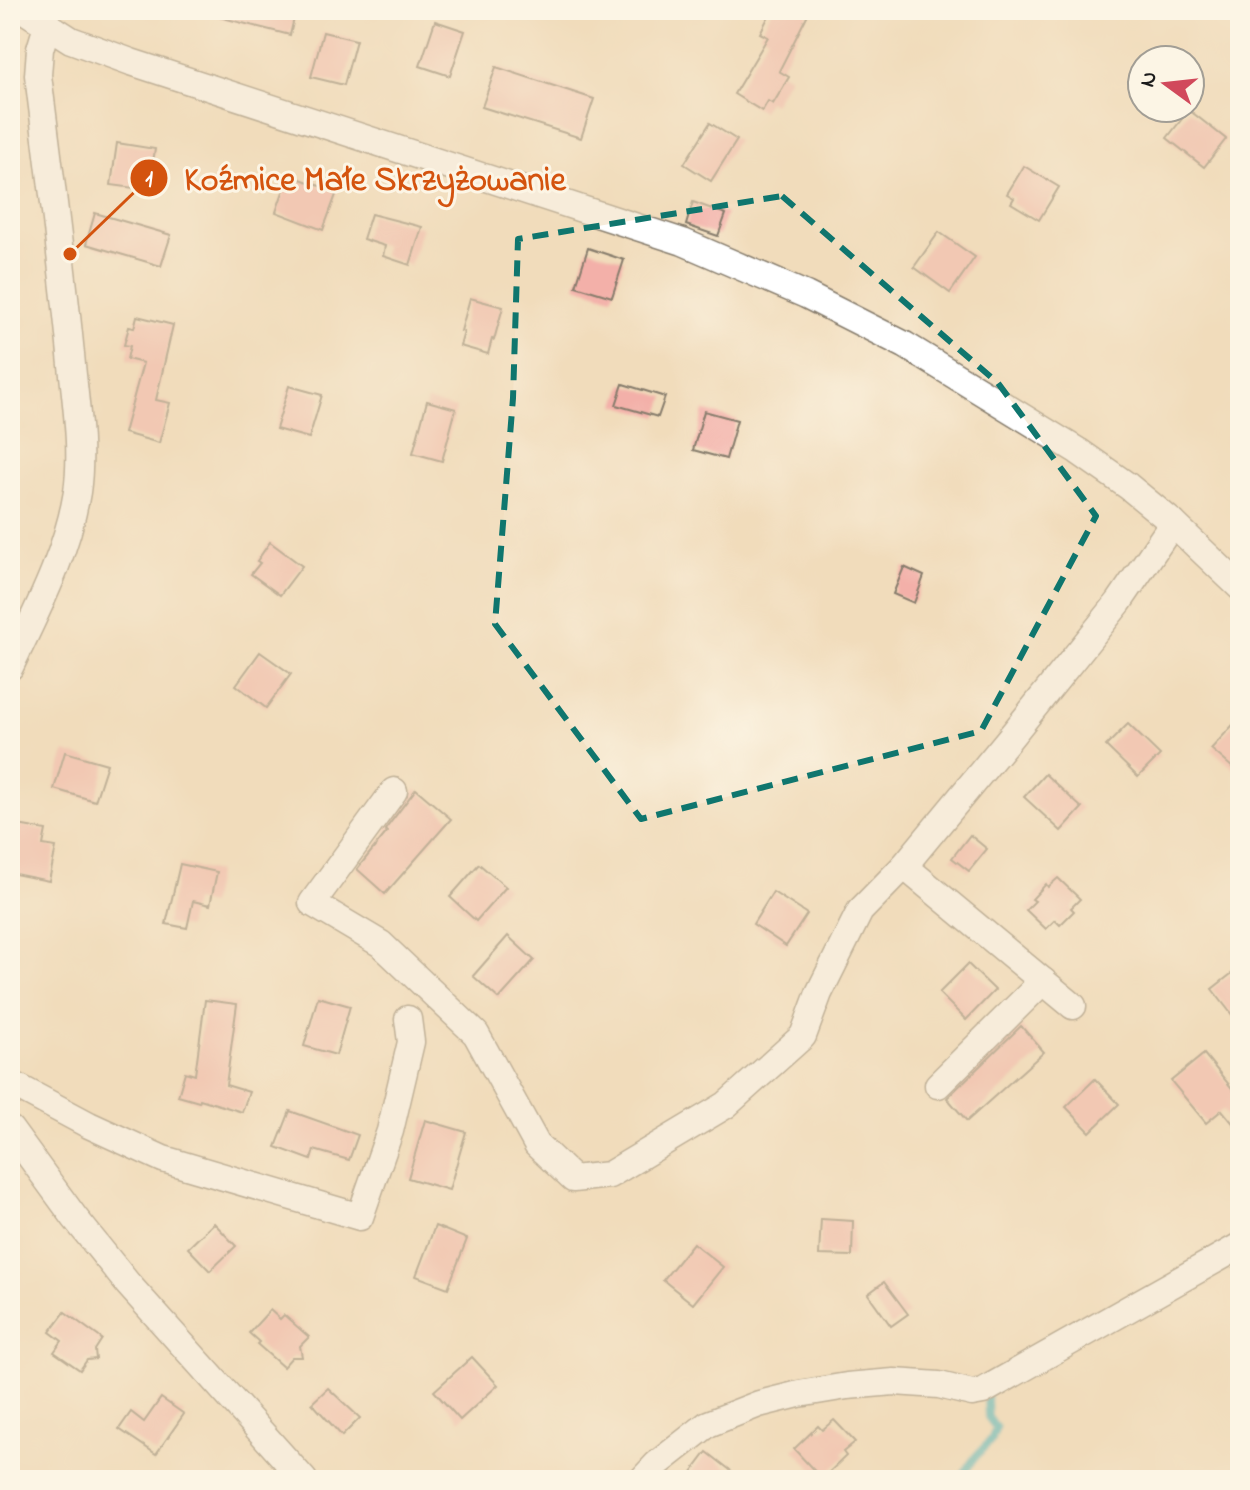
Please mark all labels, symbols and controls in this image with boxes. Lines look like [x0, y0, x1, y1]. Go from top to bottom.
north arrow [1126, 44, 1206, 124]
text: N [1132, 68, 1167, 91]
callout: Koźmice Małe Skrzyżowanie [129, 149, 582, 207]
text: Koźmice Małe Skrzyżowanie [184, 157, 566, 208]
text: 1 [145, 163, 153, 198]

